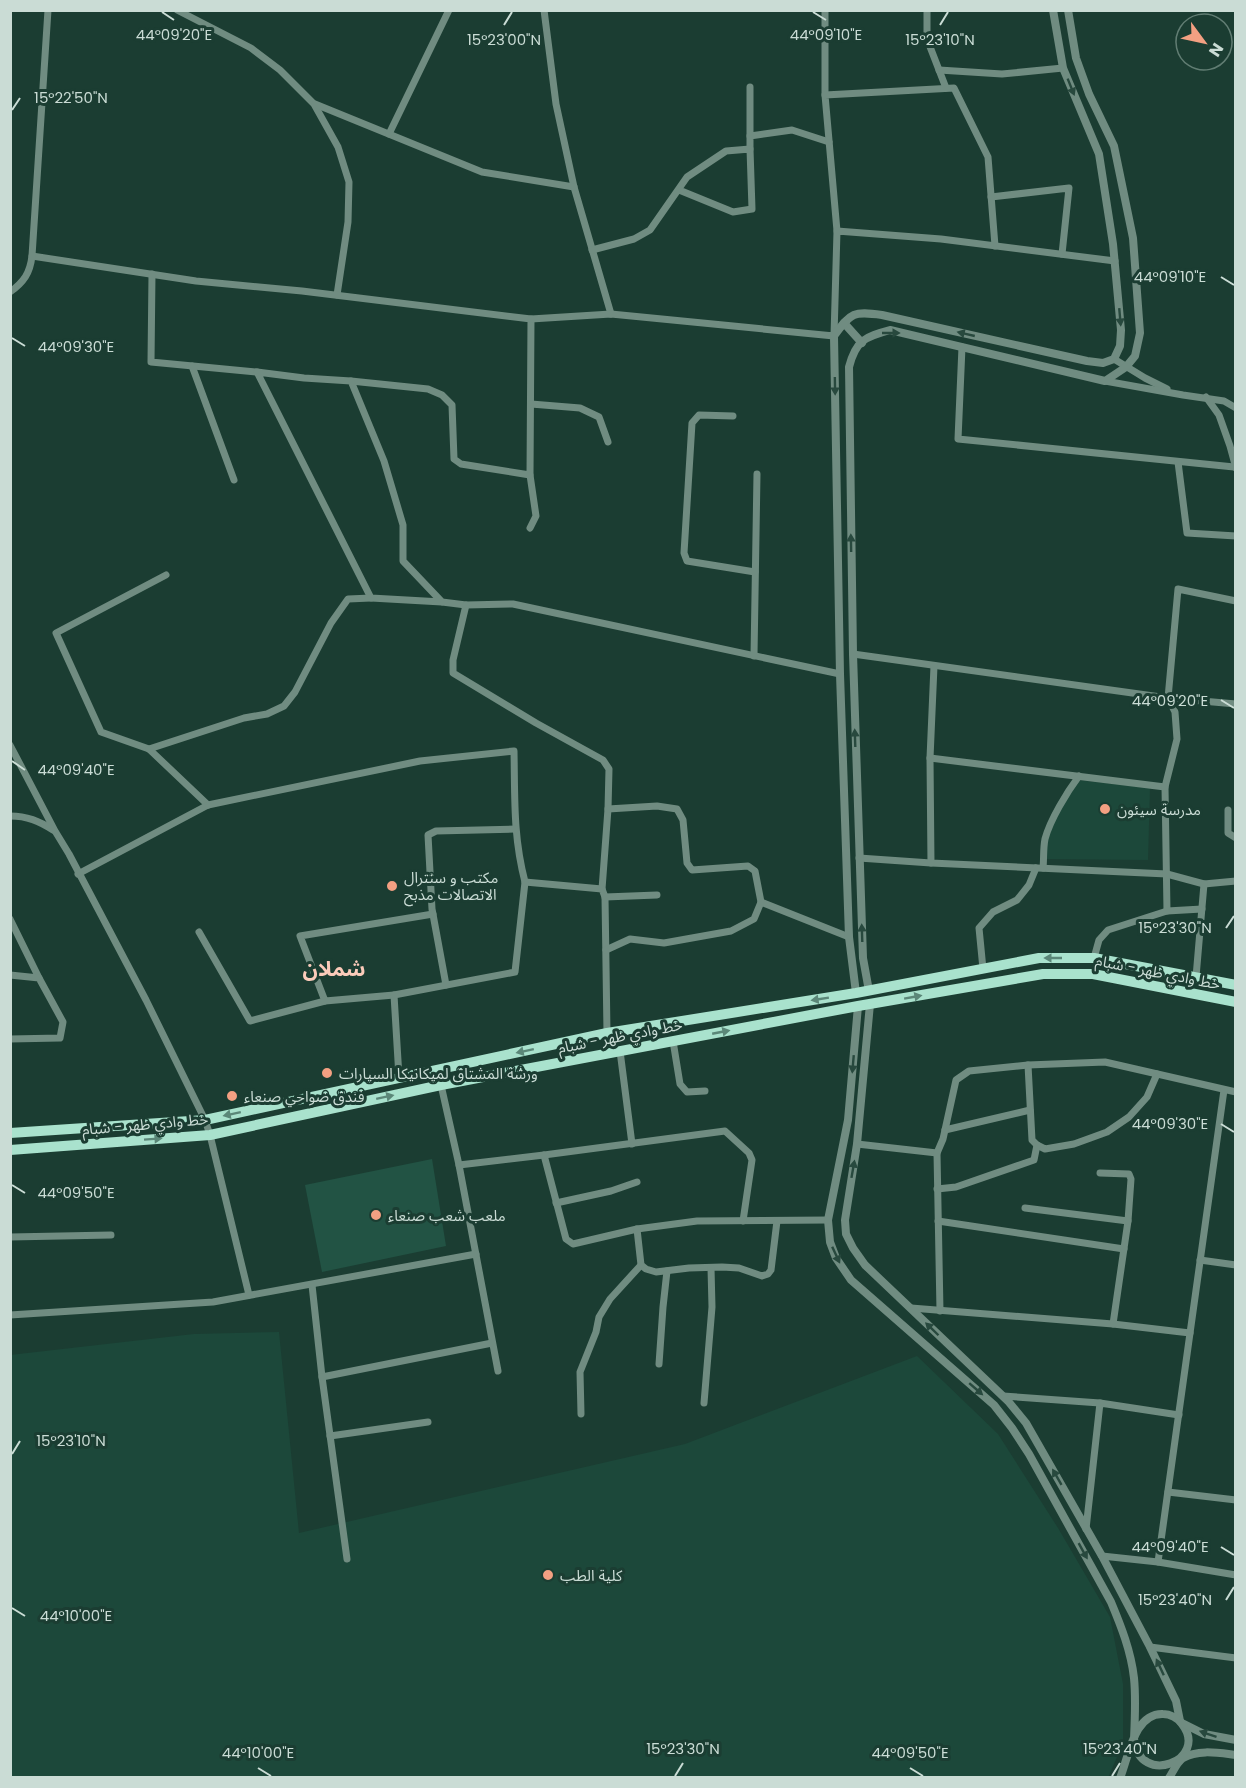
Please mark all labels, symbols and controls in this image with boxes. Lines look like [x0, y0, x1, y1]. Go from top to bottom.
north arrow [1174, 12, 1234, 72]
text: 44°09'20"E [136, 24, 212, 45]
text: 44°09'10"E [790, 24, 862, 45]
text: 15°23'00"N [467, 29, 541, 50]
text: 15°23'10"N [905, 29, 975, 50]
text: N [1203, 39, 1229, 61]
one-way arrow [1066, 79, 1076, 97]
text: 15°22'50"N [34, 87, 108, 108]
text: 44°09'10"E [1134, 266, 1206, 287]
one-way arrow [1115, 308, 1125, 327]
one-way arrow [882, 328, 901, 338]
one-way arrow [956, 329, 975, 338]
text: 44°09'30"E [38, 336, 114, 357]
one-way arrow [830, 377, 839, 396]
one-way arrow [846, 533, 856, 552]
text: 44°09'20"E [1132, 690, 1208, 711]
one-way arrow [851, 728, 860, 747]
text: 44°09'40"E [37, 759, 115, 780]
place label: مدرسة سيئون [1117, 799, 1201, 820]
marker: مدرسة سيئون [1098, 802, 1112, 816]
place label: مكتب و سنترال الاتصالات مذبح [404, 867, 498, 907]
marker: مكتب و سنترال الاتصالات مذبح [385, 879, 399, 893]
text: 15°23'30"N [1138, 917, 1212, 938]
one-way arrow [858, 923, 867, 942]
street label: خط وادي ظهر - شبام [1094, 950, 1222, 996]
one-way arrow [1044, 953, 1063, 963]
district label: شملان [303, 954, 365, 983]
one-way arrow [904, 992, 923, 1001]
one-way arrow [811, 994, 830, 1003]
street label: خط وادي ظهر - شبام [556, 1014, 685, 1060]
one-way arrow [712, 1027, 731, 1036]
one-way arrow [516, 1046, 534, 1056]
one-way arrow [848, 1055, 858, 1074]
place label: ورشة المشتاق لميكانيكا السيارات [339, 1063, 538, 1084]
marker: ورشة المشتاق لميكانيكا السيارات [320, 1066, 334, 1080]
place label: فندق ضواحي صنعاء [244, 1086, 365, 1108]
marker: فندق ضواحي صنعاء [225, 1089, 239, 1103]
one-way arrow [376, 1092, 395, 1102]
street label: خط وادي ظهر - شبام [81, 1108, 209, 1141]
one-way arrow [222, 1110, 241, 1119]
text: 44°09'30"E [1132, 1113, 1208, 1134]
one-way arrow [143, 1134, 162, 1144]
one-way arrow [849, 1159, 858, 1178]
text: 44°09'50"E [37, 1182, 115, 1203]
place label: ملعب شعب صنعاء [388, 1205, 506, 1226]
marker: ملعب شعب صنعاء [369, 1208, 383, 1222]
one-way arrow [832, 1247, 841, 1264]
one-way arrow [925, 1322, 940, 1336]
one-way arrow [968, 1383, 984, 1396]
text: 15°23'10"N [36, 1430, 106, 1451]
one-way arrow [1051, 1469, 1062, 1485]
text: 44°09'40"E [1131, 1536, 1209, 1557]
one-way arrow [1078, 1543, 1088, 1560]
place label: كلية الطب [560, 1565, 623, 1586]
marker: كلية الطب [541, 1568, 555, 1582]
text: 15°23'40"N [1138, 1589, 1212, 1610]
text: 44°10'00"E [40, 1605, 112, 1626]
one-way arrow [1155, 1658, 1164, 1675]
one-way arrow [1199, 1729, 1217, 1738]
text: 15°23'30"N [646, 1738, 720, 1759]
text: 15°23'40"N [1083, 1738, 1157, 1759]
text: 44°10'00"E [222, 1742, 294, 1763]
text: 44°09'50"E [871, 1742, 949, 1763]

